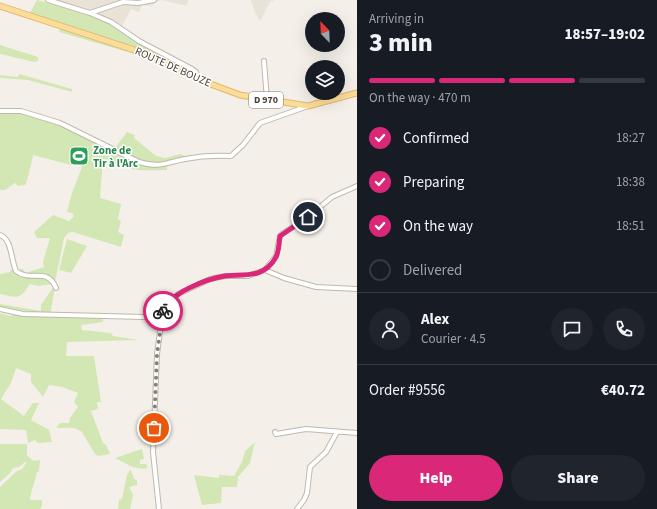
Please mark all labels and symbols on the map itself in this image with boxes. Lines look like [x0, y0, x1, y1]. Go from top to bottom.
north arrow [305, 12, 345, 52]
street label: ROUTE DE BOUZE [133, 43, 214, 91]
road number: D 970 [249, 92, 283, 108]
place label: Zone de Tir à l'Arc [93, 143, 138, 171]
sports icon: Zone de Tir à l'Arc [68, 145, 90, 167]
pin [291, 200, 325, 234]
courier [143, 291, 183, 331]
pin [137, 411, 171, 445]

